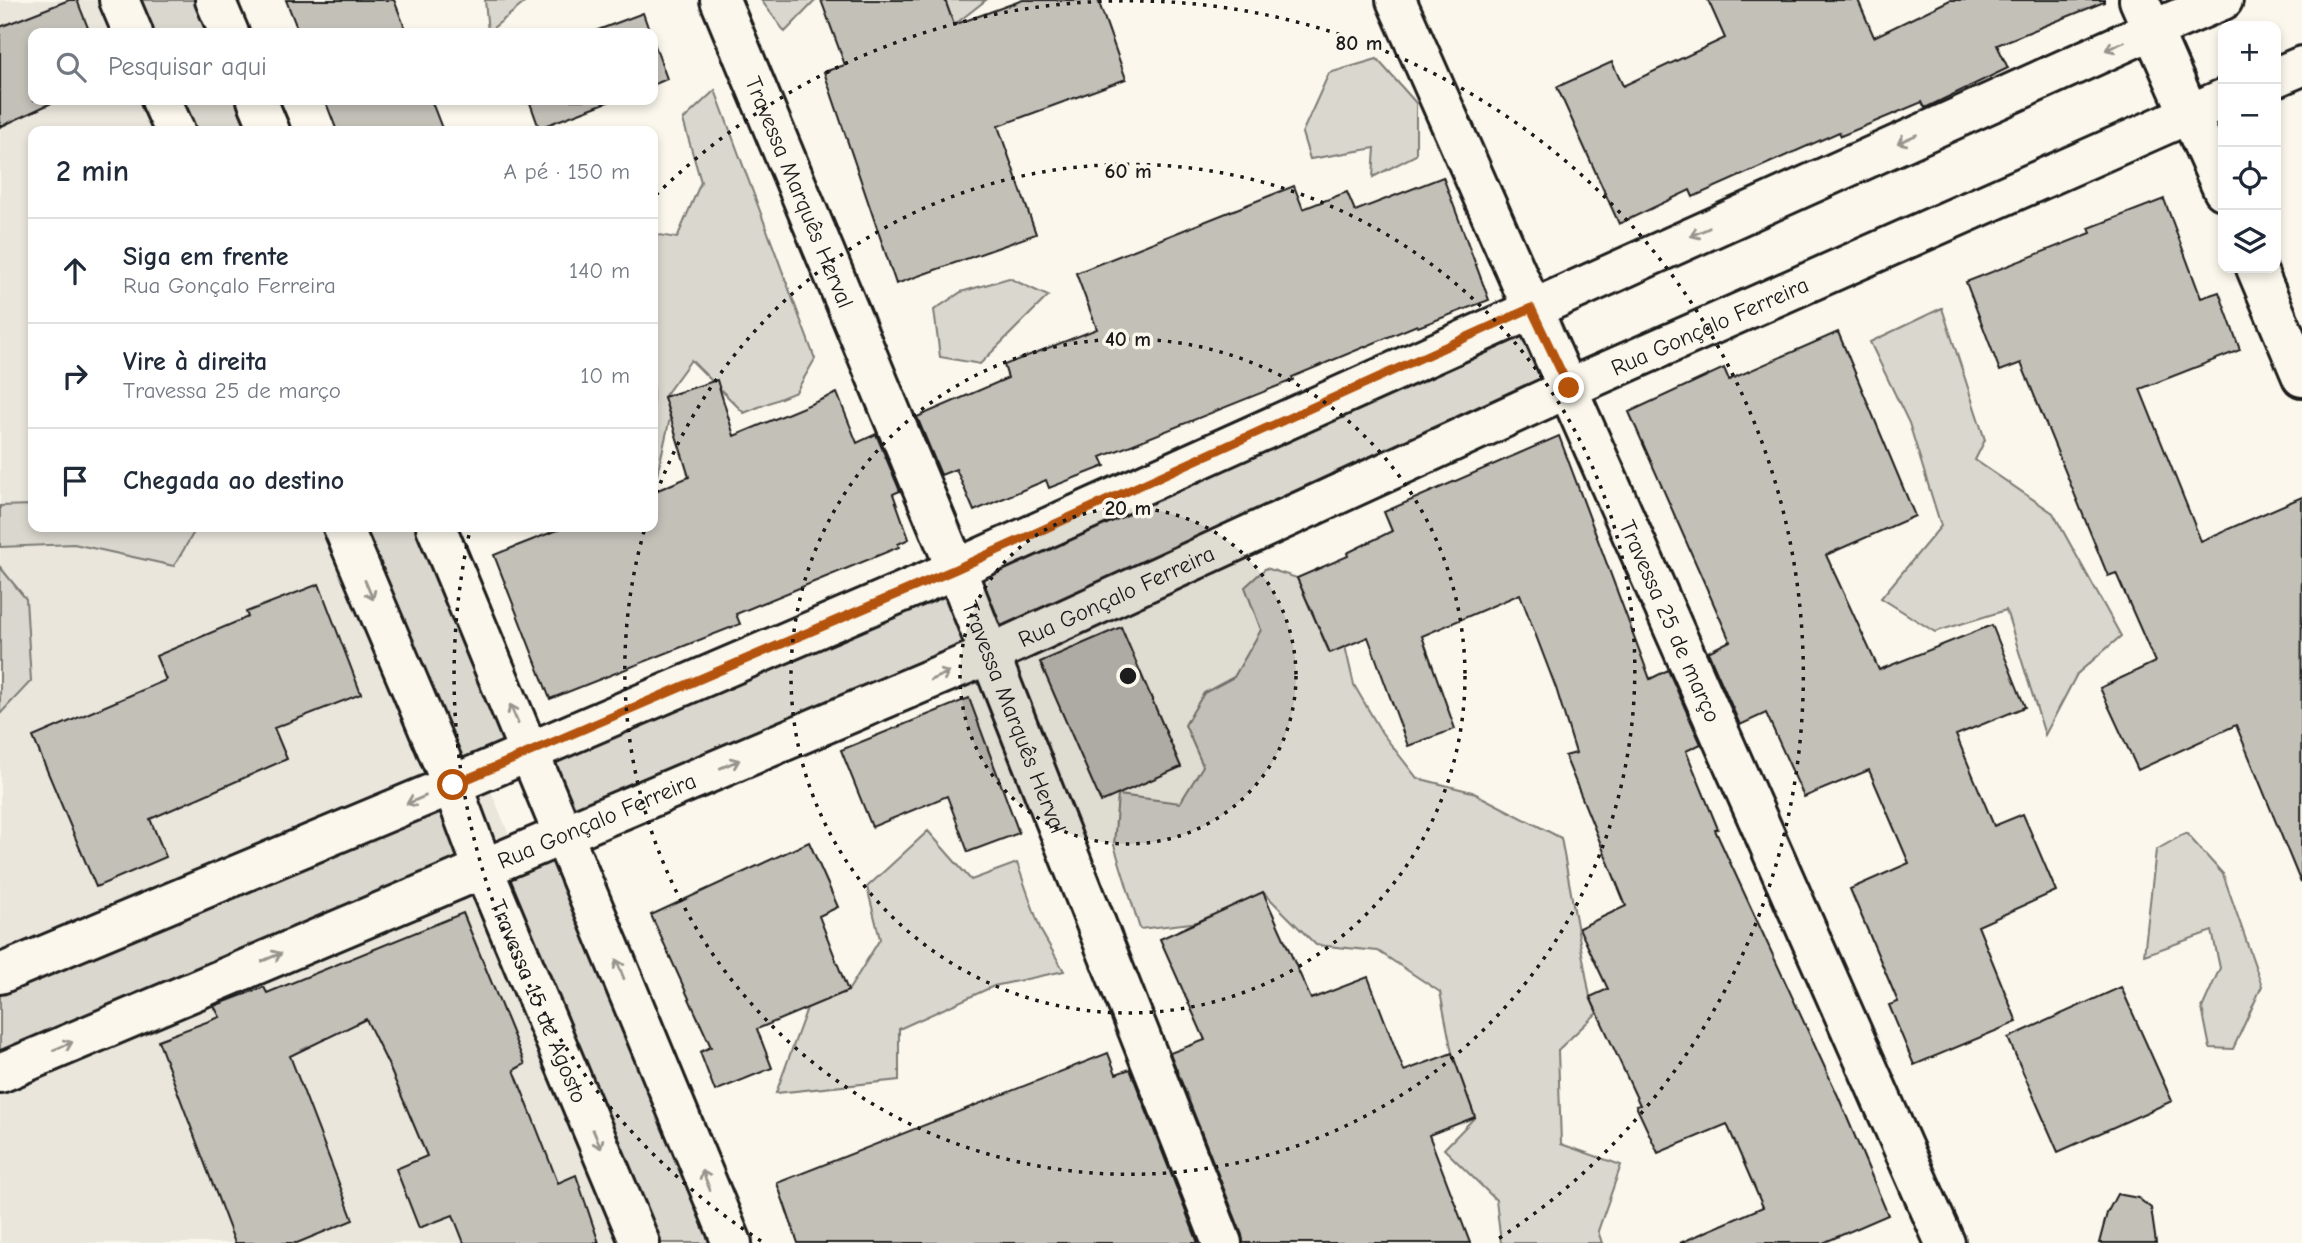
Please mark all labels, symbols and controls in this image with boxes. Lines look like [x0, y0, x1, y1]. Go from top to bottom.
map controls [2218, 21, 2281, 273]
button: + [2218, 21, 2281, 84]
search box [28, 28, 658, 105]
text: 80 m [1336, 31, 1382, 55]
one-way arrow [2105, 40, 2126, 53]
icon: search [52, 48, 90, 86]
text: Pesquisar aqui [108, 52, 267, 82]
street label: Travessa Marquês Herval [739, 73, 859, 312]
button: − [2218, 84, 2281, 147]
one-way arrow [1897, 133, 1919, 146]
button: locate [2218, 147, 2281, 210]
text: 2 min [56, 154, 129, 189]
text: A pé · 150 m [504, 158, 630, 185]
text: 60 m [1104, 159, 1152, 183]
button: layers [2218, 210, 2281, 273]
one-way arrow [1690, 226, 1711, 239]
text: Siga em frente [123, 242, 289, 272]
icon: ahead [56, 252, 94, 290]
text: 140 m [569, 257, 630, 284]
street label: Rua Gonçalo Ferreira [1607, 271, 1813, 382]
text: Rua Gonçalo Ferreira [123, 272, 336, 299]
text: 40 m [1105, 327, 1151, 351]
text: Vire à direita [123, 347, 267, 377]
icon: right [56, 357, 94, 395]
text: 10 m [580, 362, 630, 389]
route end [1553, 372, 1584, 403]
text: Travessa 25 de março [123, 377, 341, 404]
icon: arrive [56, 462, 94, 500]
text: Chegada ao destino [123, 466, 344, 496]
text: 20 m [1105, 496, 1151, 520]
street label: Travessa 25 de março [1613, 516, 1726, 727]
street label: Rua Gonçalo Ferreira [1014, 540, 1219, 653]
one-way arrow [364, 578, 377, 600]
street label: Travessa Marquês Herval [956, 597, 1072, 837]
centre of rings [1116, 664, 1140, 688]
one-way arrow [929, 668, 950, 681]
one-way arrow [507, 703, 520, 725]
one-way arrow [719, 757, 741, 770]
street label: Rua Gonçalo Ferreira [494, 767, 700, 875]
route start [437, 769, 468, 800]
one-way arrow [406, 794, 428, 807]
street label: Travessa 15 de Agosto [484, 896, 593, 1107]
one-way arrow [261, 950, 283, 963]
one-way arrow [612, 959, 625, 981]
one-way arrow [52, 1039, 73, 1052]
one-way arrow [591, 1128, 604, 1150]
one-way arrow [699, 1170, 712, 1191]

